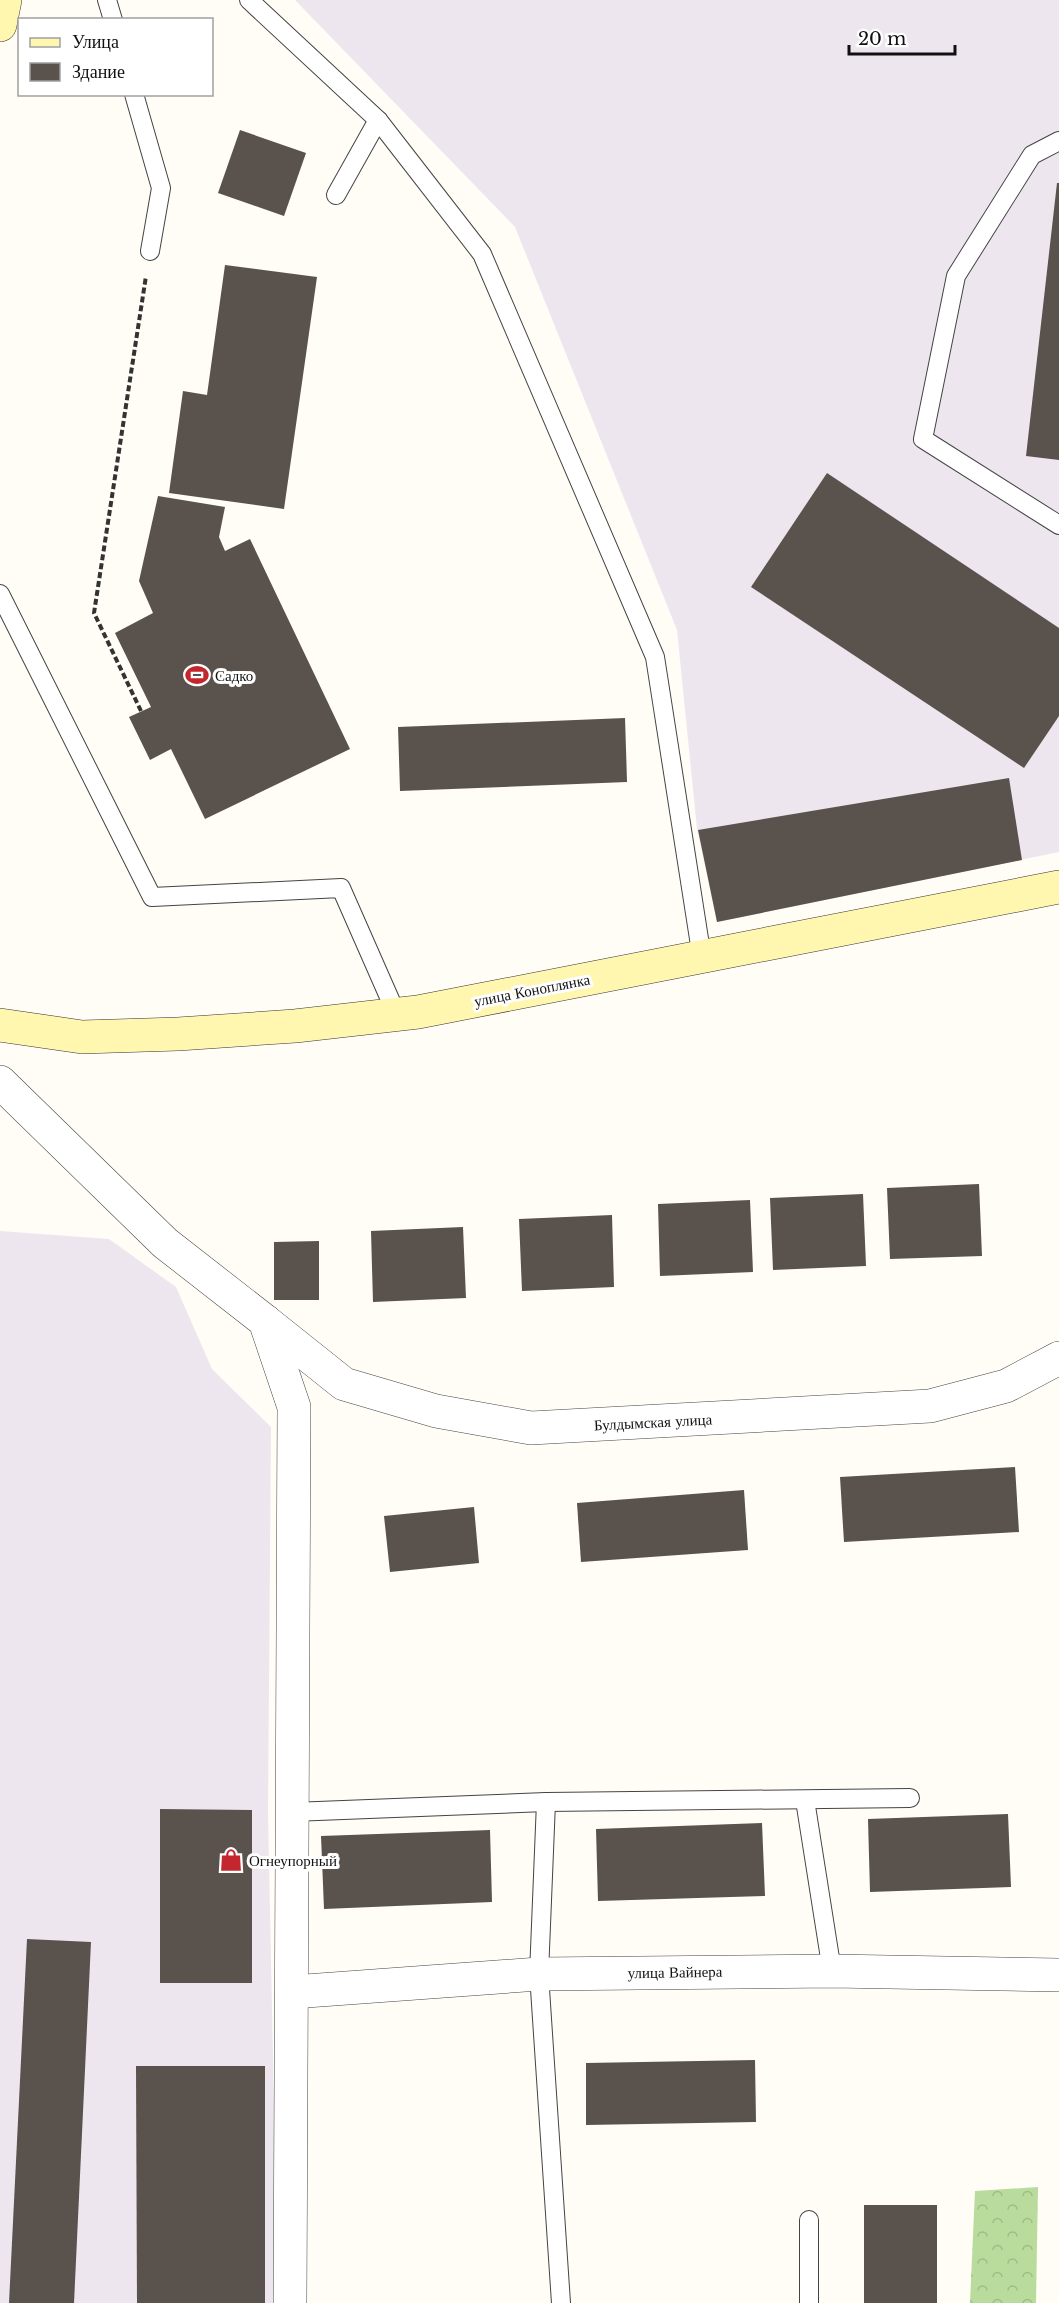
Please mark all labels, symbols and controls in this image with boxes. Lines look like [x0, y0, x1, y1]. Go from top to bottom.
legend [18, 18, 213, 96]
scale bar [849, 18, 956, 56]
text: 20 m [858, 28, 906, 50]
text: Улица [72, 31, 119, 53]
text: Здание [72, 61, 125, 83]
sports icon: Садко [184, 662, 210, 688]
place label: Садко [215, 666, 253, 685]
street label: улица Коноплянка [472, 969, 592, 1011]
street label: Булдымская улица [593, 1409, 713, 1435]
shop icon: Огнеупорный [218, 1847, 244, 1873]
place label: Огнеупорный [249, 1851, 337, 1870]
street label: улица Вайнера [627, 1962, 723, 1982]

